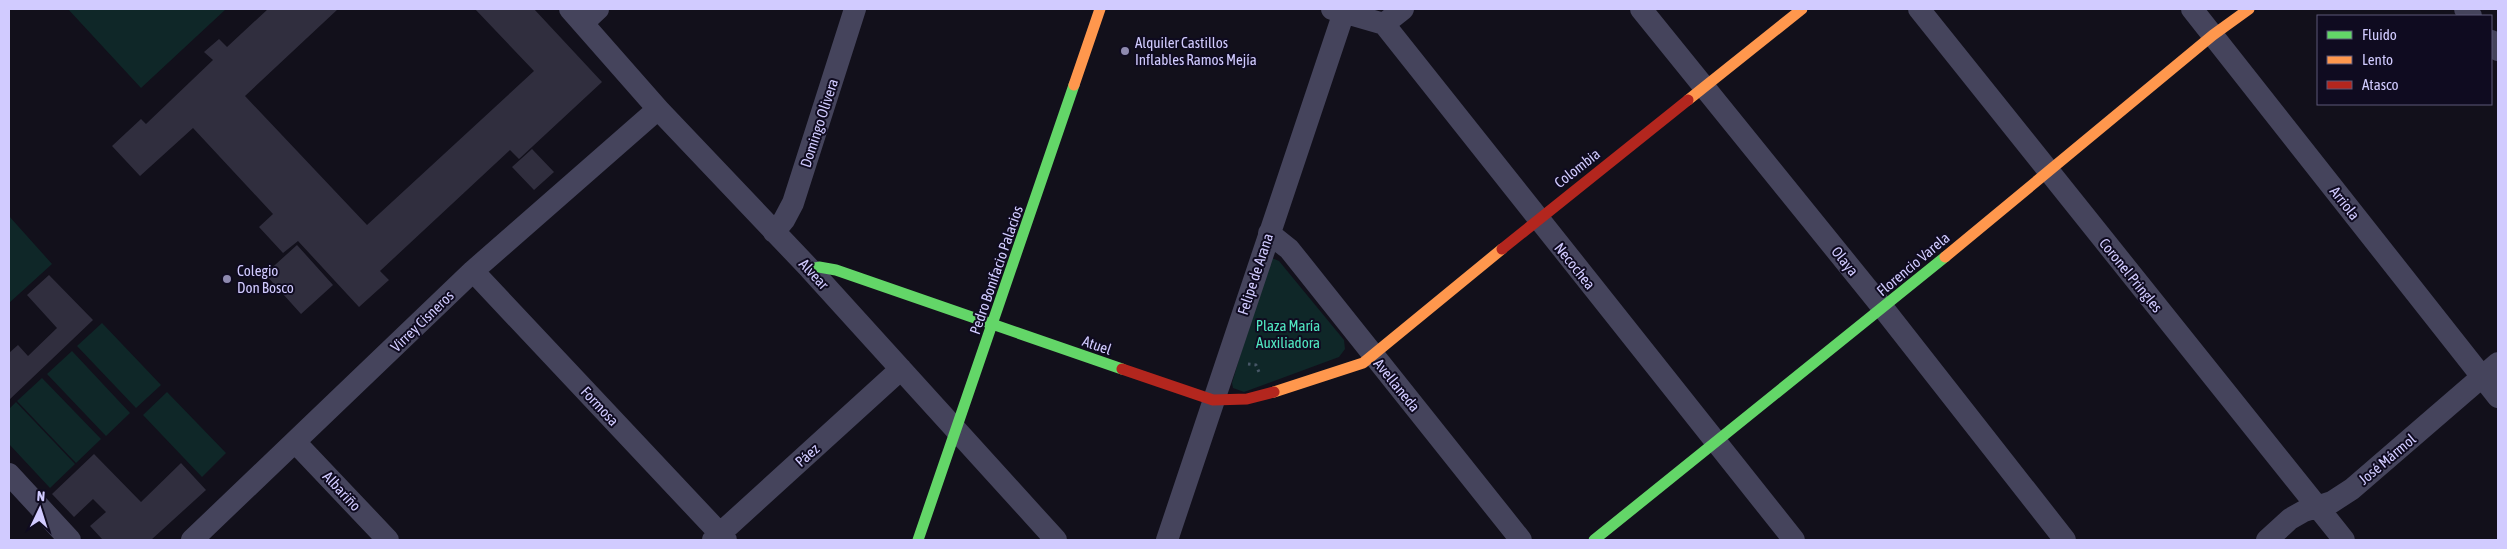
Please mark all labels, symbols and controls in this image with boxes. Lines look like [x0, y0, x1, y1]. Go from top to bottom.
legend [2317, 15, 2492, 105]
text: Fluido [2362, 26, 2397, 43]
place label: Alquiler Castillos Inflables Ramos Mejía [1135, 34, 1257, 68]
marker: Alquiler Castillos Inflables Ramos Mejía [1119, 45, 1131, 57]
text: Lento [2362, 51, 2393, 68]
street label: Domingo Olivera [797, 76, 841, 170]
text: Atasco [2362, 76, 2399, 93]
street label: Colombia [1551, 145, 1603, 191]
street label: Arriola [2327, 183, 2363, 223]
street label: Pedro Bonifacio Palacios [966, 203, 1026, 337]
street label: Florencio Varela [1873, 229, 1953, 299]
street label: Felipe de Arana [1234, 231, 1276, 317]
street label: Coronel Pringles [2096, 235, 2166, 315]
street label: Necochea [1551, 239, 1599, 293]
street label: Olaya [1828, 243, 1862, 279]
street label: Alvear [796, 255, 833, 293]
place label: Colegio Don Bosco [237, 262, 294, 296]
marker: Colegio Don Bosco [221, 273, 233, 285]
street label: Virrey Cisneros [387, 287, 457, 355]
park label: Plaza María Auxiliadora [1256, 317, 1320, 351]
street label: Atuel [1080, 332, 1114, 358]
street label: Avellaneda [1371, 355, 1424, 415]
street label: Formosa [578, 383, 622, 429]
street label: José Mármol [2355, 430, 2419, 488]
street label: Páez [792, 440, 823, 470]
street label: Albariño [320, 468, 364, 514]
north arrow [15, 484, 65, 534]
text: N [36, 488, 46, 504]

